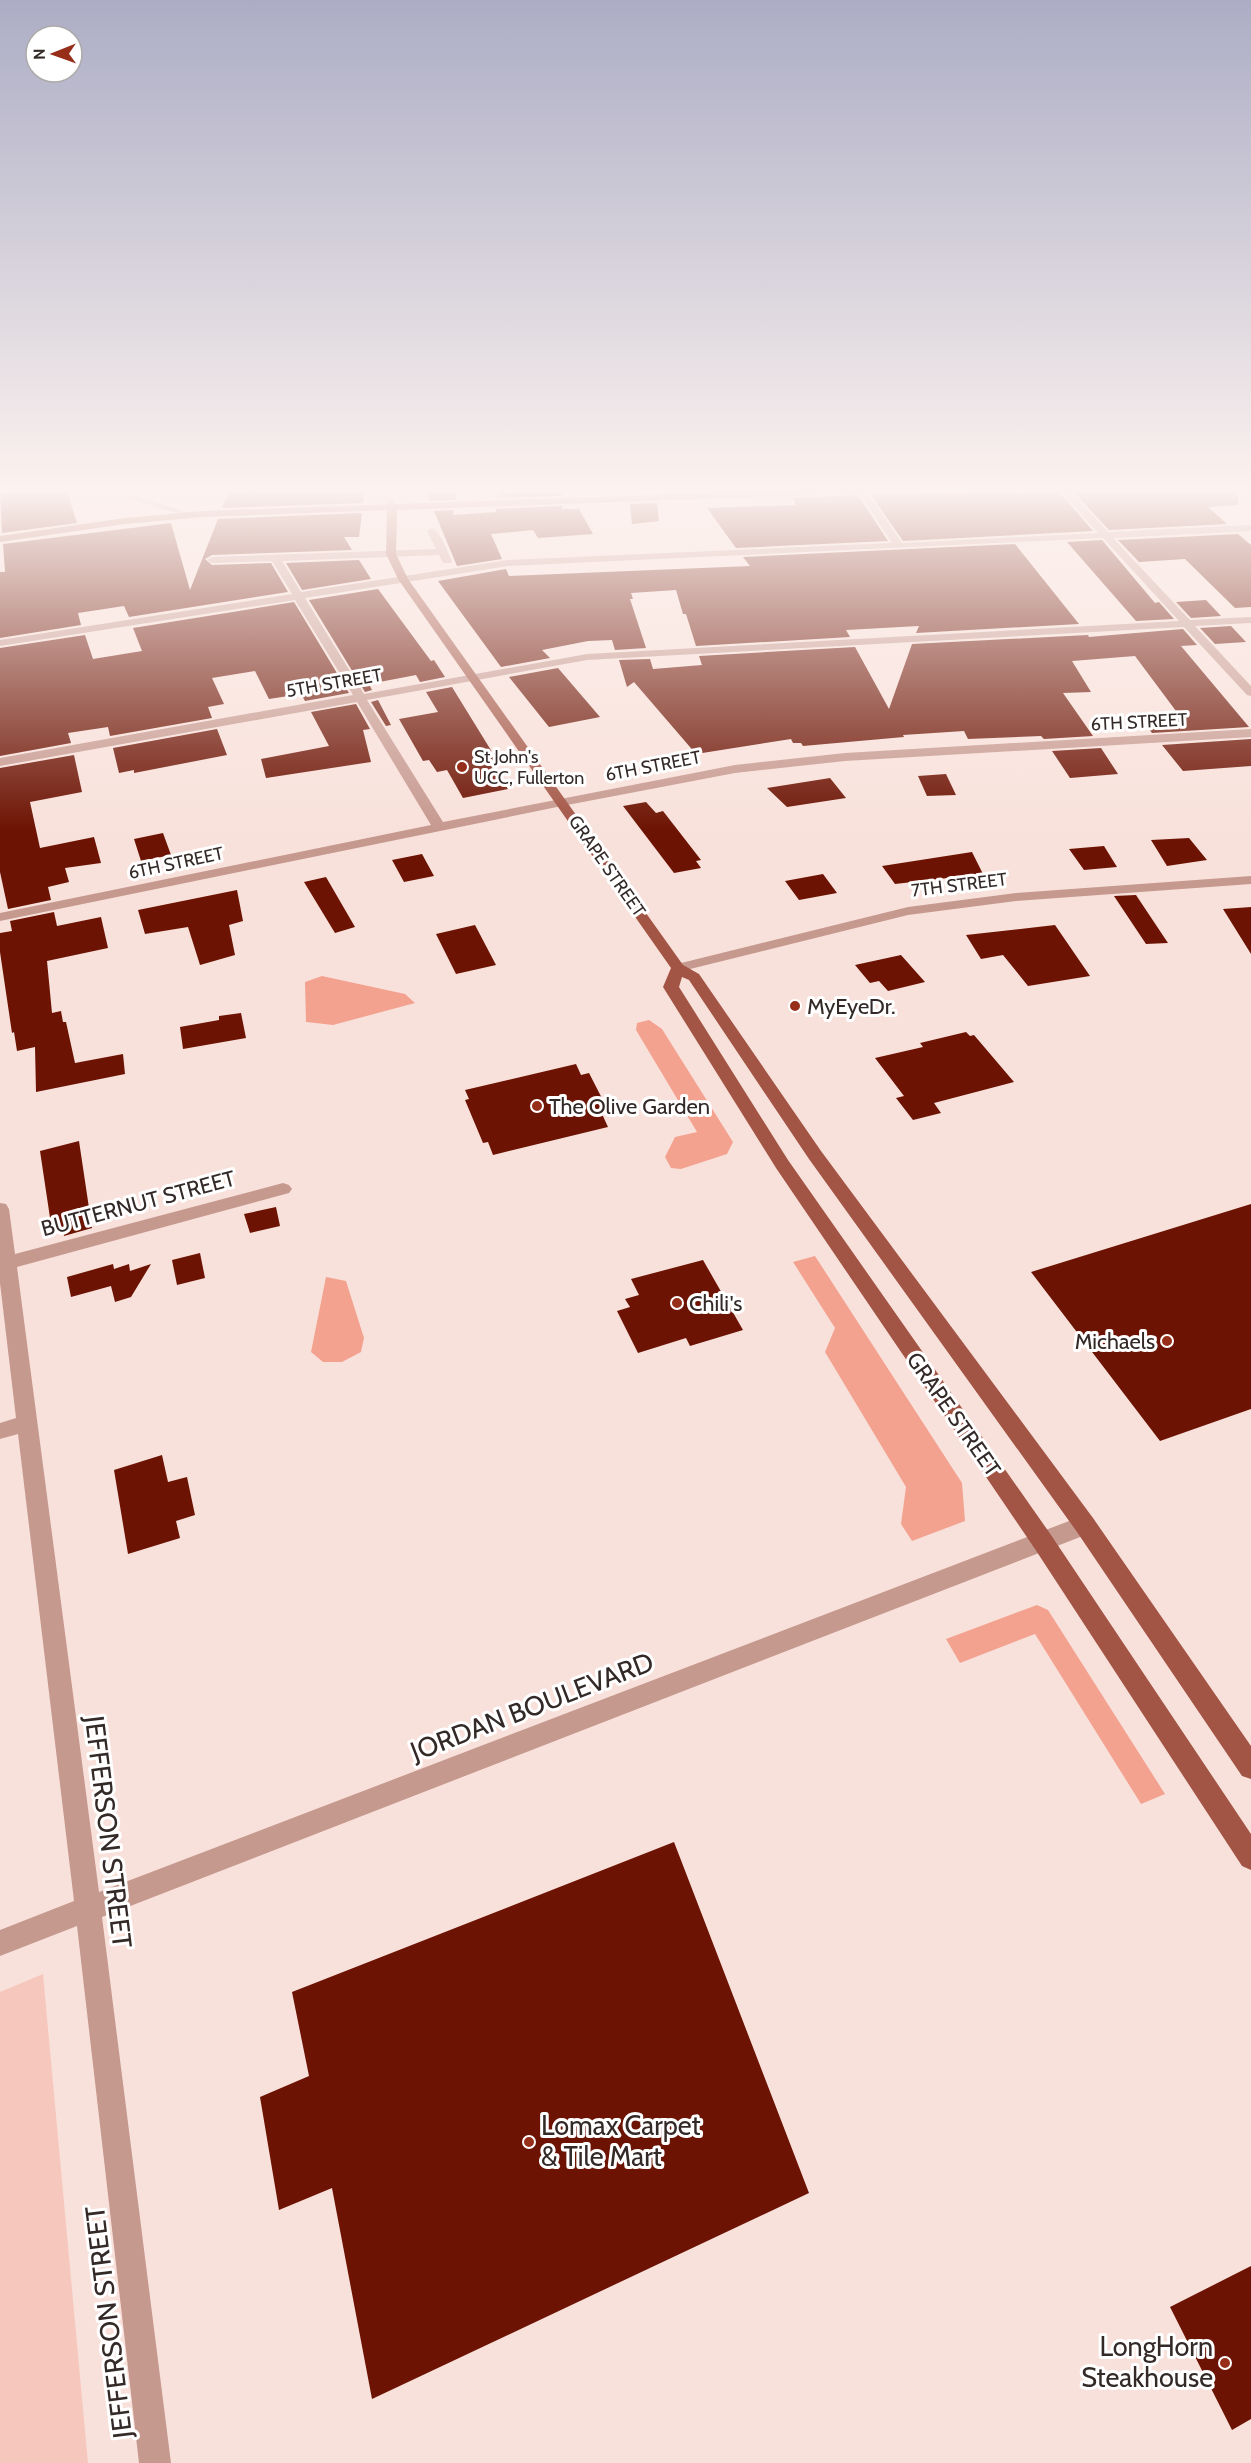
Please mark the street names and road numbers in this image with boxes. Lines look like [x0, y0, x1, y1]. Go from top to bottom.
street label: 5TH STREET [285, 664, 384, 702]
street label: 6TH STREET [1090, 708, 1188, 736]
street label: 6TH STREET [603, 746, 703, 786]
street label: GRAPE STREET [564, 811, 650, 921]
street label: 6TH STREET [126, 842, 226, 884]
street label: 7TH STREET [910, 868, 1008, 902]
street label: BUTTERNUT STREET [38, 1164, 238, 1242]
street label: GRAPE STREET [901, 1347, 1006, 1482]
street label: JORDAN BOULEVARD [405, 1645, 658, 1768]
street label: JEFFERSON STREET [78, 1713, 139, 1950]
street label: JEFFERSON STREET [78, 2204, 139, 2441]

